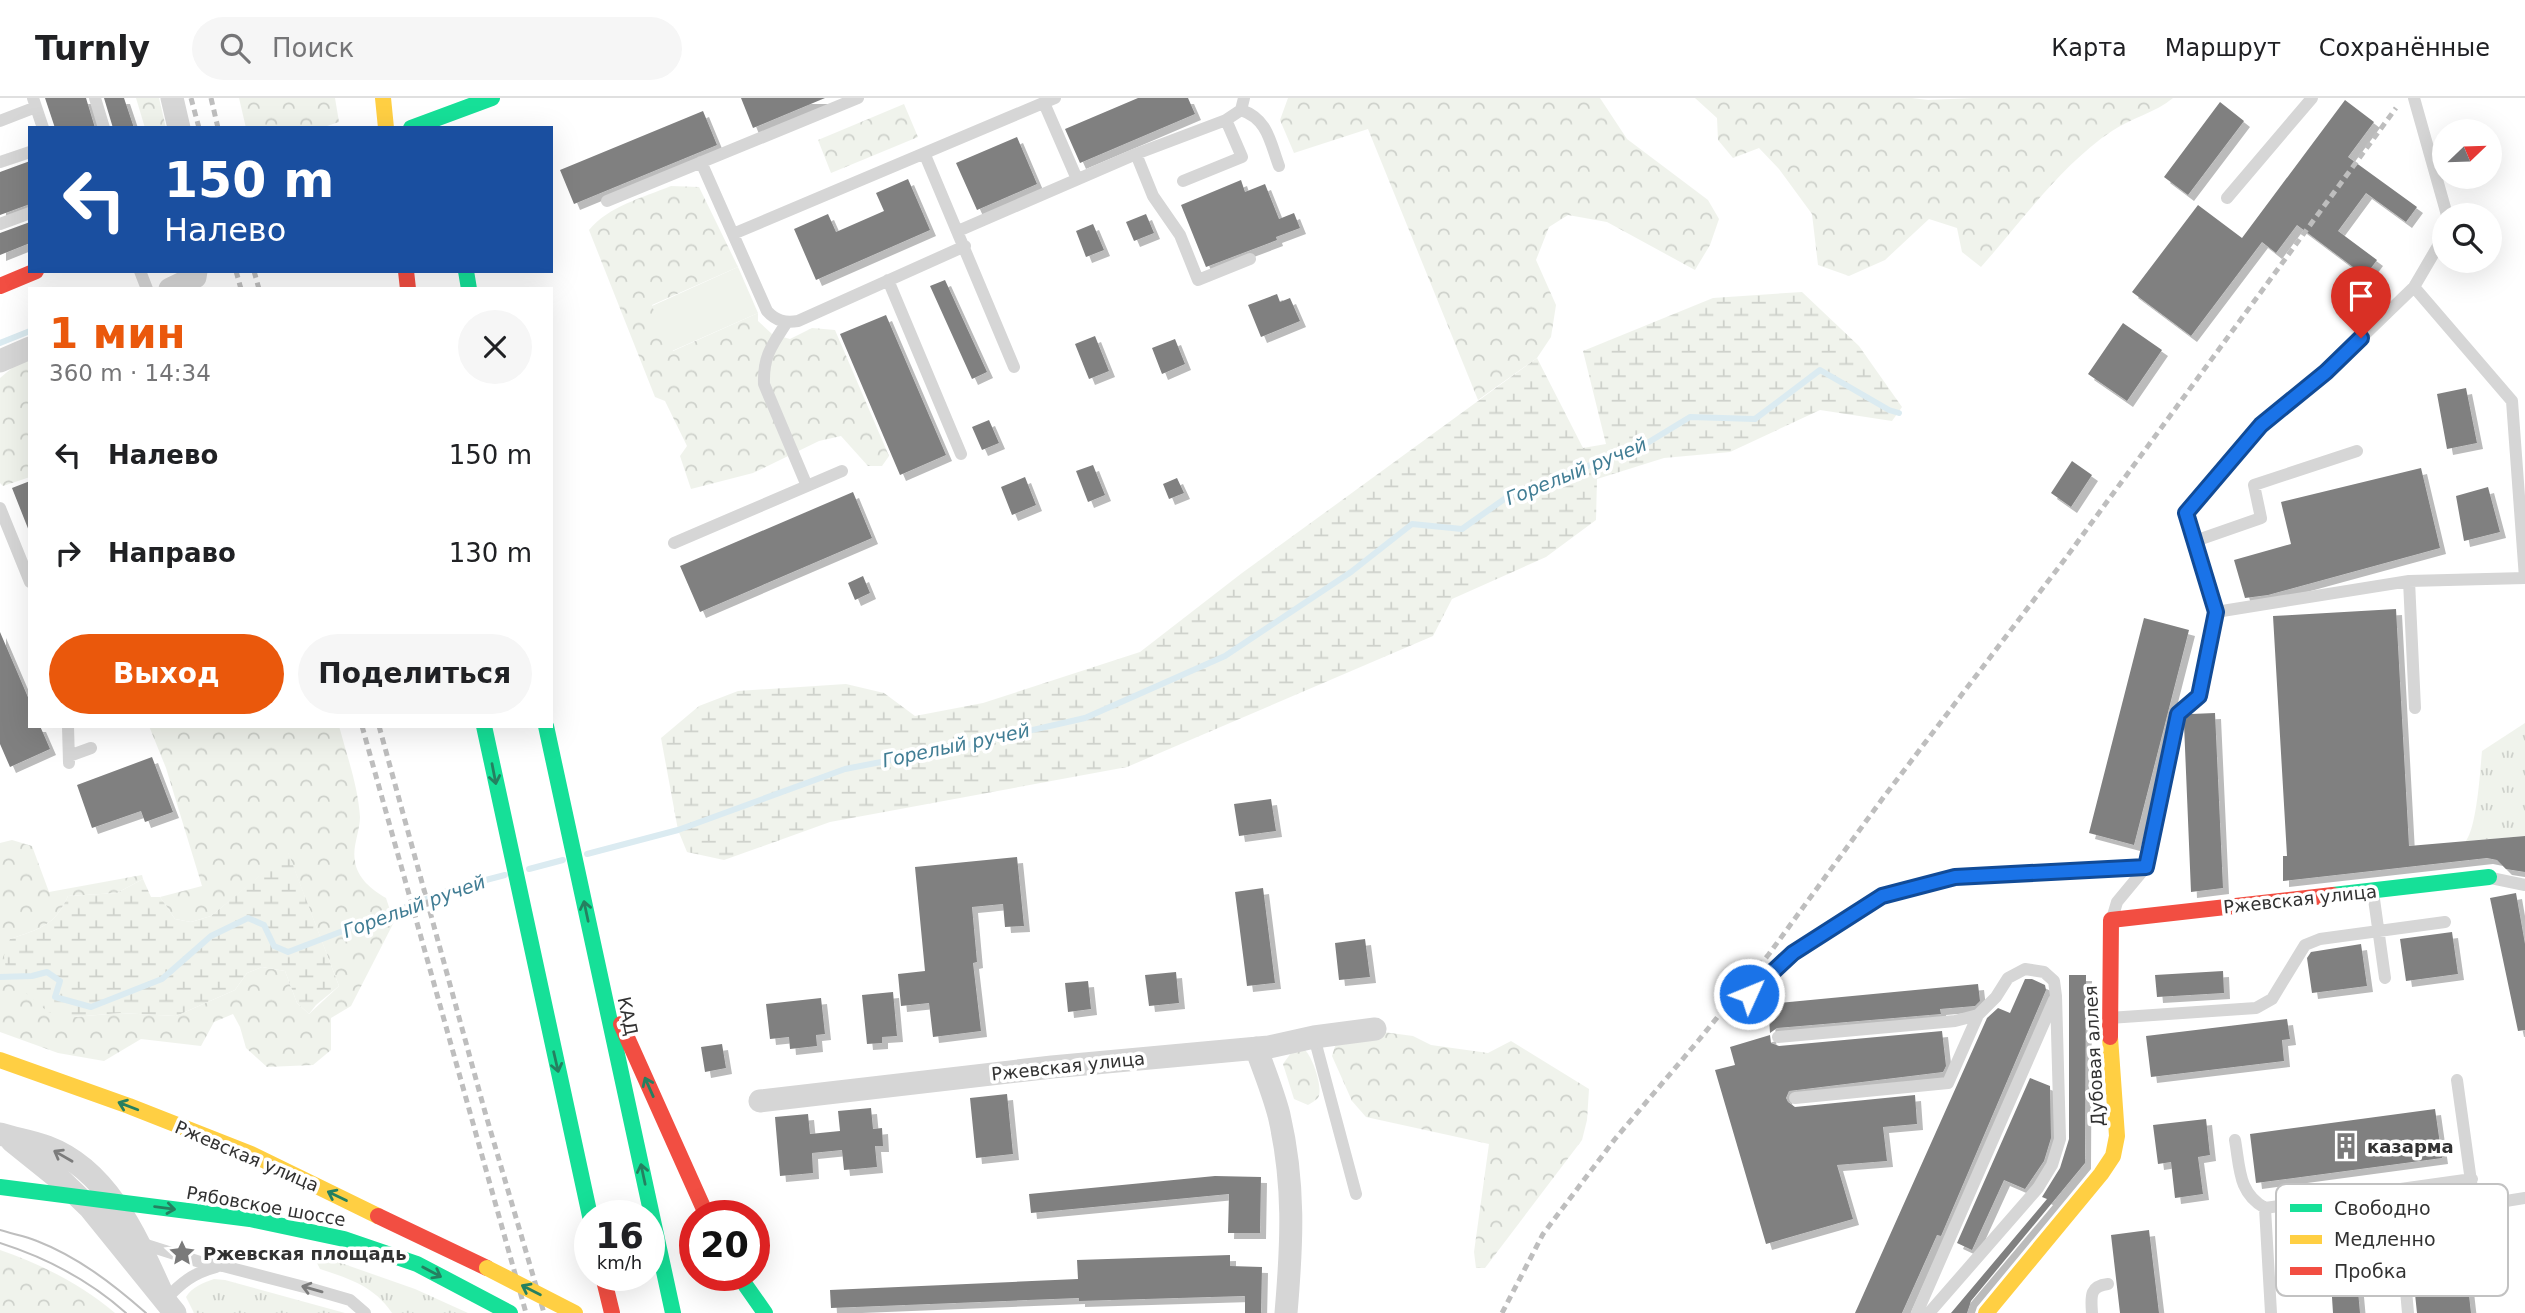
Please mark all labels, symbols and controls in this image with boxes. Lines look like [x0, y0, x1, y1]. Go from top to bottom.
search box [192, 17, 682, 80]
text: Turnly [35, 29, 150, 68]
icon: search [216, 29, 254, 67]
text: Поиск [272, 33, 354, 63]
text: Карта [2051, 34, 2127, 62]
text: Маршрут [2165, 34, 2281, 62]
text: Сохранённые [2319, 34, 2490, 62]
north arrow [2432, 119, 2502, 189]
map controls [2432, 119, 2502, 273]
text: 150 m [164, 152, 334, 209]
icon: left [49, 154, 140, 245]
button: search [2432, 203, 2502, 273]
text: Налево [164, 211, 286, 249]
pin [2331, 266, 2391, 338]
icon: arrive [2342, 277, 2380, 315]
text: 1 мин [49, 309, 186, 358]
button: close [458, 310, 532, 384]
text: 360 m · 14:34 [49, 360, 211, 386]
water label: Горелый ручей [1502, 433, 1650, 509]
icon: left [49, 436, 87, 474]
text: Налево [108, 440, 218, 470]
text: 150 m [449, 440, 532, 470]
icon: right [49, 534, 87, 572]
text: Направо [108, 538, 236, 568]
text: 130 m [449, 538, 532, 568]
button: Выход [49, 634, 284, 714]
button: Поделиться [298, 634, 532, 714]
water label: Горелый ручей [880, 719, 1032, 771]
one-way arrow [487, 762, 501, 785]
water label: Горелый ручей [340, 870, 488, 942]
street label: Ржевская улица [2222, 880, 2378, 918]
one-way arrow [579, 900, 592, 923]
position arrow [1712, 957, 1786, 1031]
street label: Дубовая аллея [2080, 985, 2108, 1127]
street label: КАД [614, 995, 642, 1037]
street label: Ржевская улица [990, 1047, 1146, 1085]
one-way arrow [549, 1050, 563, 1073]
one-way arrow [642, 1077, 655, 1098]
one-way arrow [118, 1099, 140, 1112]
street label: Ржевская улица [172, 1116, 322, 1196]
building icon: казарма [2331, 1131, 2361, 1161]
place label: казарма [2367, 1136, 2454, 1157]
one-way arrow [54, 1149, 74, 1163]
one-way arrow [636, 1164, 649, 1186]
street label: Рябовское шоссе [185, 1182, 347, 1230]
legend [2276, 1184, 2508, 1296]
one-way arrow [327, 1189, 348, 1202]
text: Свободно [2334, 1197, 2431, 1219]
speed limit sign: 20 [679, 1200, 770, 1291]
one-way arrow [153, 1202, 176, 1215]
text: 16 [595, 1216, 644, 1256]
text: Медленно [2334, 1228, 2436, 1250]
place icon: Ржевская площадь [167, 1238, 197, 1268]
place label: Ржевская площадь [203, 1243, 407, 1264]
text: km/h [597, 1252, 642, 1273]
text: Пробка [2334, 1260, 2407, 1282]
one-way arrow [422, 1265, 442, 1279]
one-way arrow [301, 1282, 324, 1295]
one-way arrow [521, 1283, 542, 1297]

